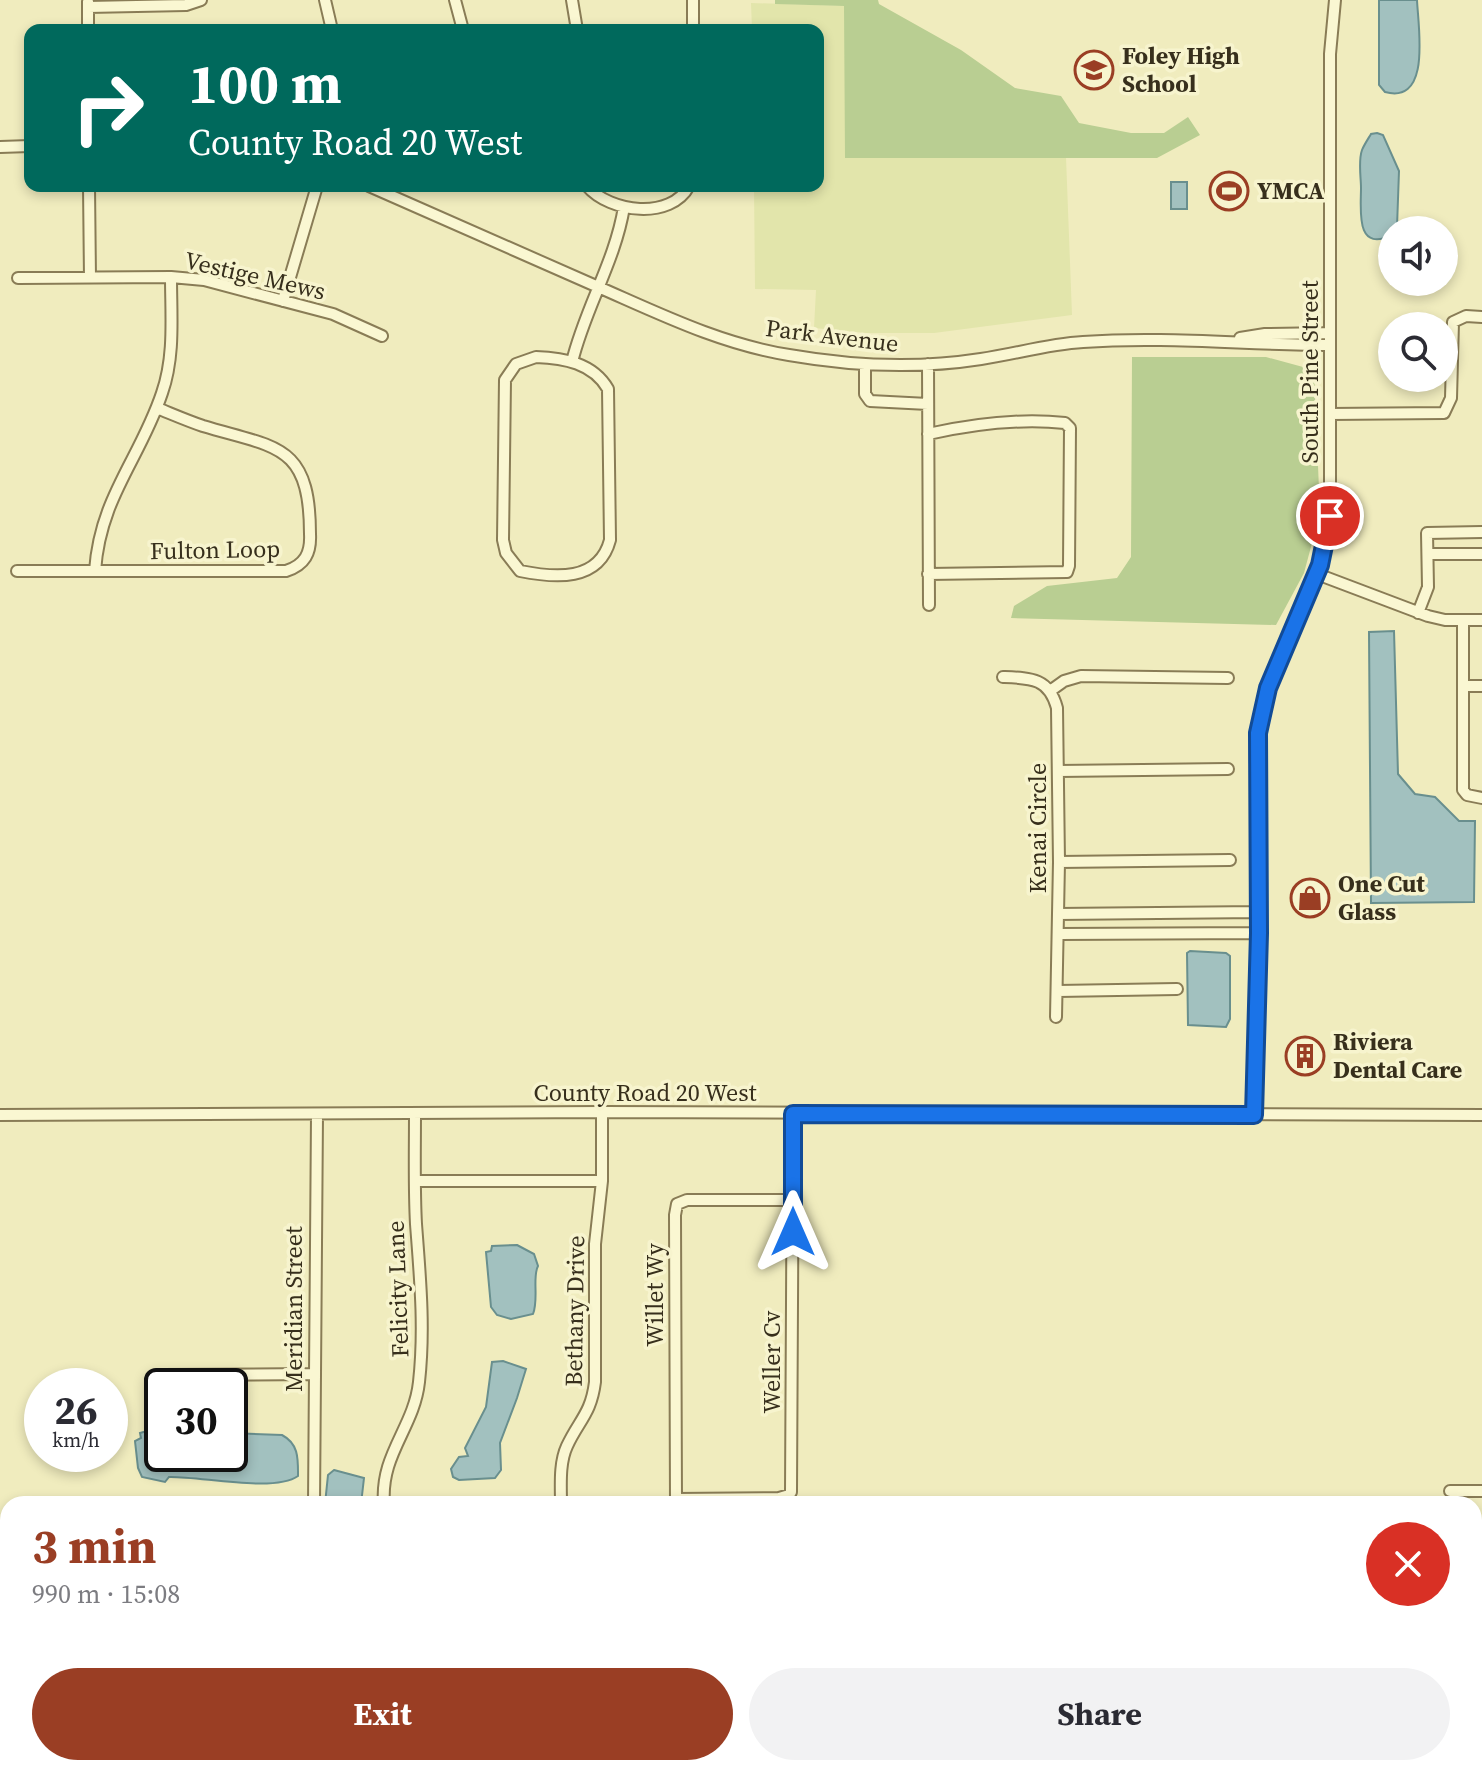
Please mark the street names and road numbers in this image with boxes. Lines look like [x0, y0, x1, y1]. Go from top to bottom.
street label: Vestige Mews [181, 243, 329, 308]
street label: South Pine Street [1293, 280, 1326, 463]
street label: Park Avenue [764, 311, 900, 360]
street label: Fulton Loop [150, 532, 280, 567]
street label: Kenai Circle [1021, 763, 1054, 893]
street label: County Road 20 West [534, 1076, 757, 1109]
street label: Felicity Lane [379, 1220, 416, 1358]
street label: Meridian Street [277, 1226, 310, 1392]
street label: Bethany Drive [557, 1235, 592, 1387]
street label: Willet Wy [638, 1243, 671, 1347]
street label: Weller Cv [755, 1311, 788, 1413]

